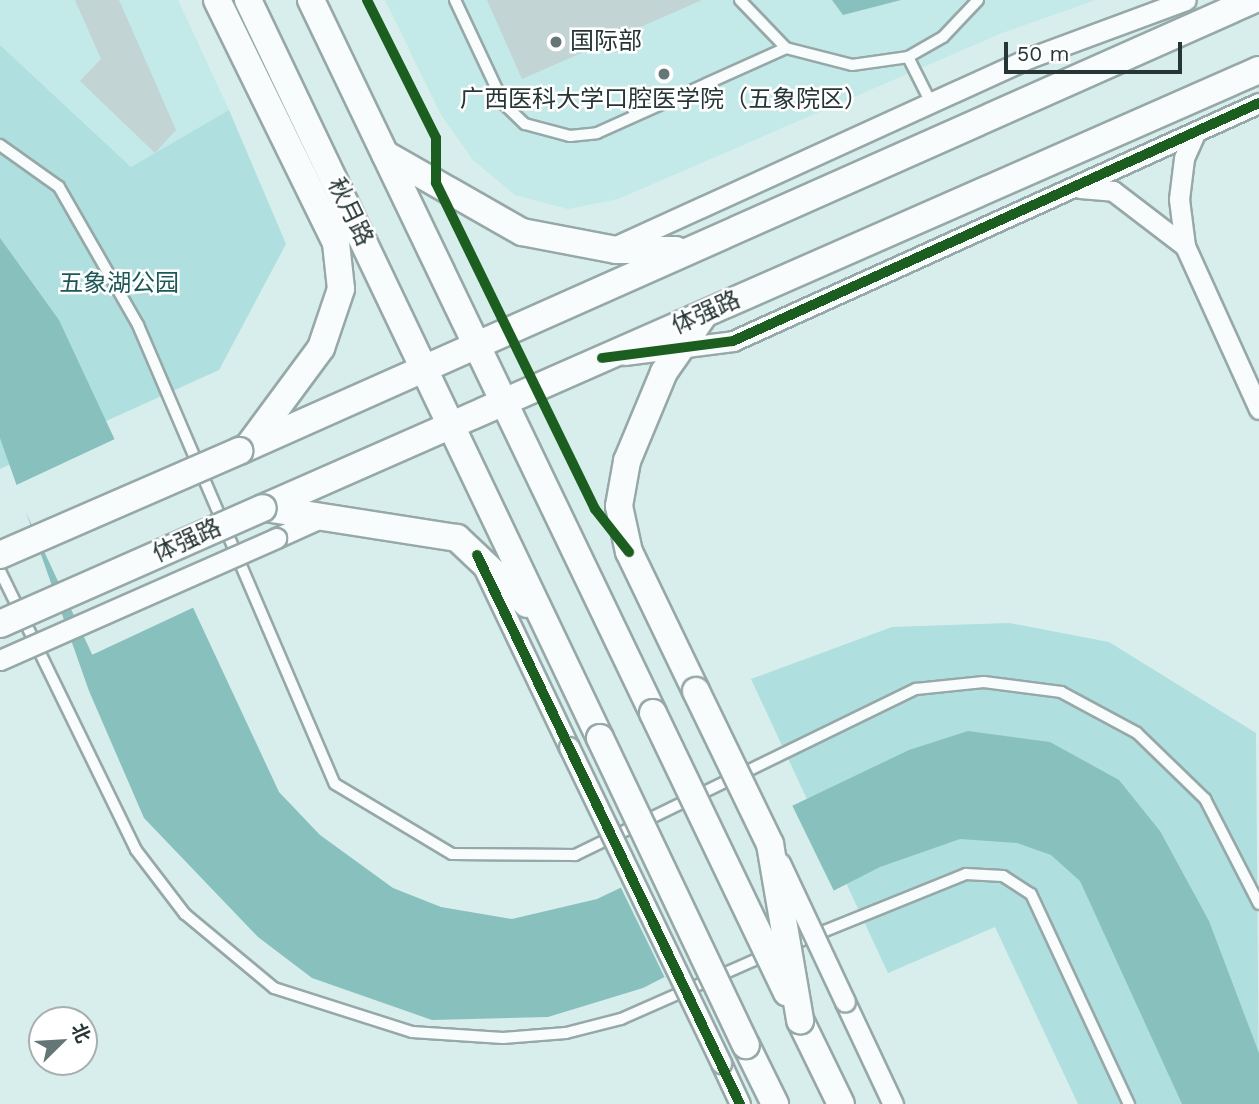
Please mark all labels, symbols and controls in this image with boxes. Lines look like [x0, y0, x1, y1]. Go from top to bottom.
place label: 国际部 [570, 28, 642, 56]
scale bar [1007, 28, 1186, 72]
marker: 国际部 [548, 34, 564, 50]
text: 50 m [1017, 41, 1069, 66]
marker: 广西医科大学口腔医学院（五象院区） [656, 66, 672, 82]
place label: 广西医科大学口腔医学院（五象院区） [460, 86, 868, 114]
street label: 秋月路 [321, 173, 379, 251]
park label: 五象湖公园 [59, 270, 179, 298]
street label: 体强路 [667, 285, 745, 341]
street label: 体强路 [148, 513, 226, 569]
north arrow [28, 1006, 98, 1076]
text: 北 [66, 1020, 95, 1046]

